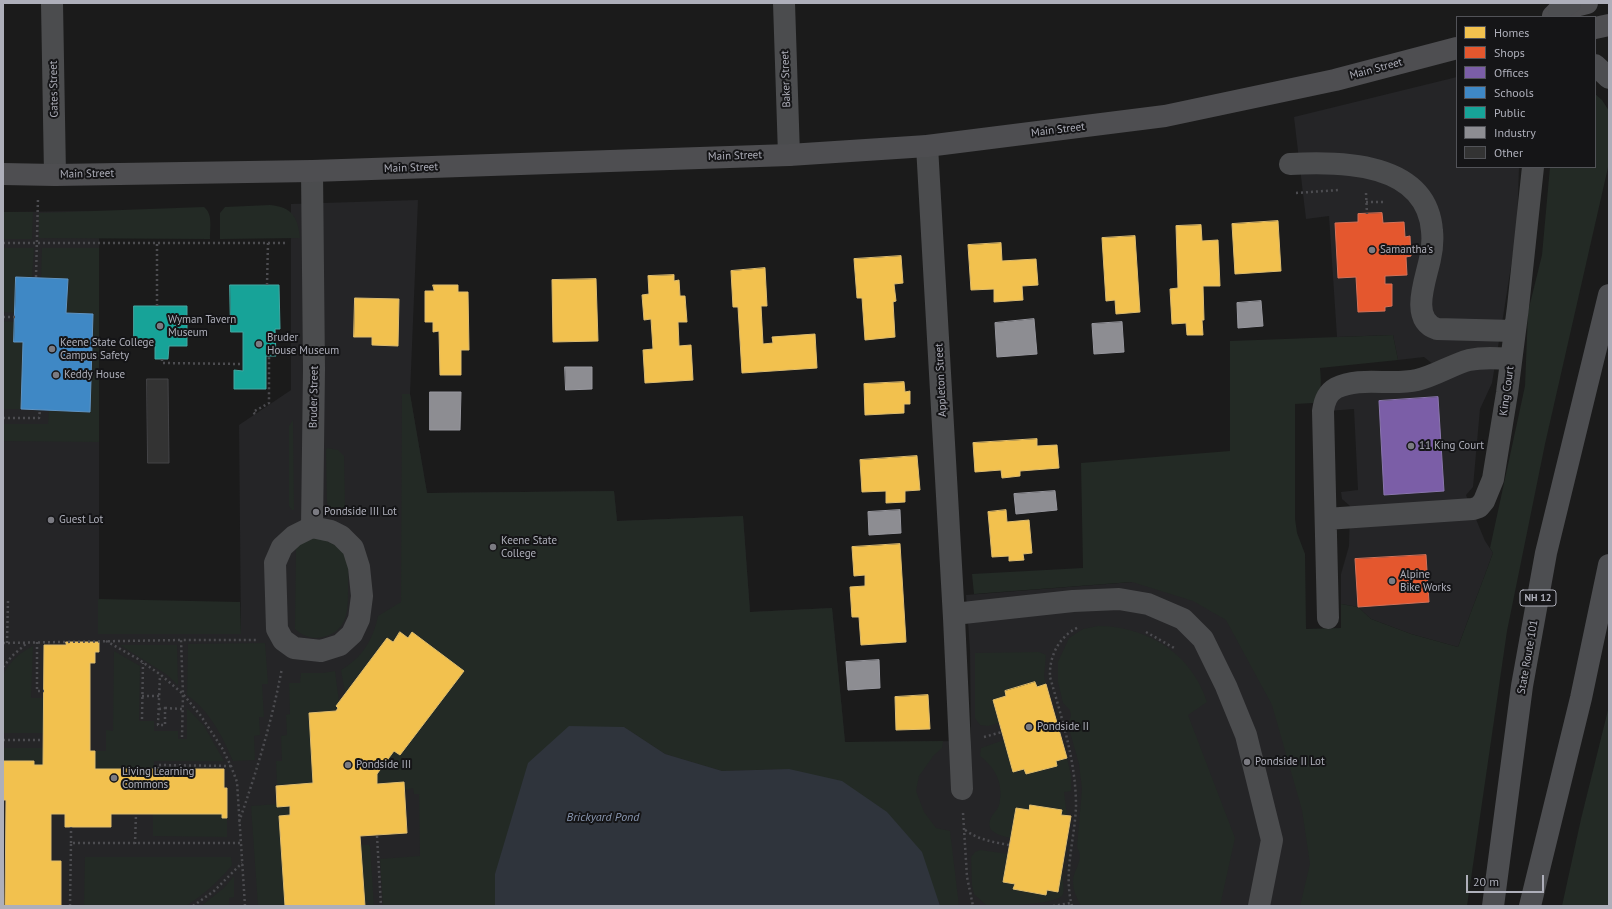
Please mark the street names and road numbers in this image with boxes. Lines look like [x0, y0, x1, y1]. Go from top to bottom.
street label: Baker Street [778, 50, 794, 108]
street label: Main Street [1348, 56, 1404, 82]
street label: Gates Street [47, 60, 61, 118]
street label: Main Street [1030, 120, 1086, 140]
street label: Main Street [708, 148, 762, 164]
street label: Main Street [384, 160, 438, 176]
street label: Main Street [60, 167, 114, 181]
street label: Appleton Street [932, 343, 950, 417]
street label: King Court [1497, 365, 1517, 417]
street label: Bruder Street [307, 366, 321, 428]
road number: NH 12 [1520, 590, 1556, 606]
street label: State Route 101 [1515, 619, 1541, 695]

